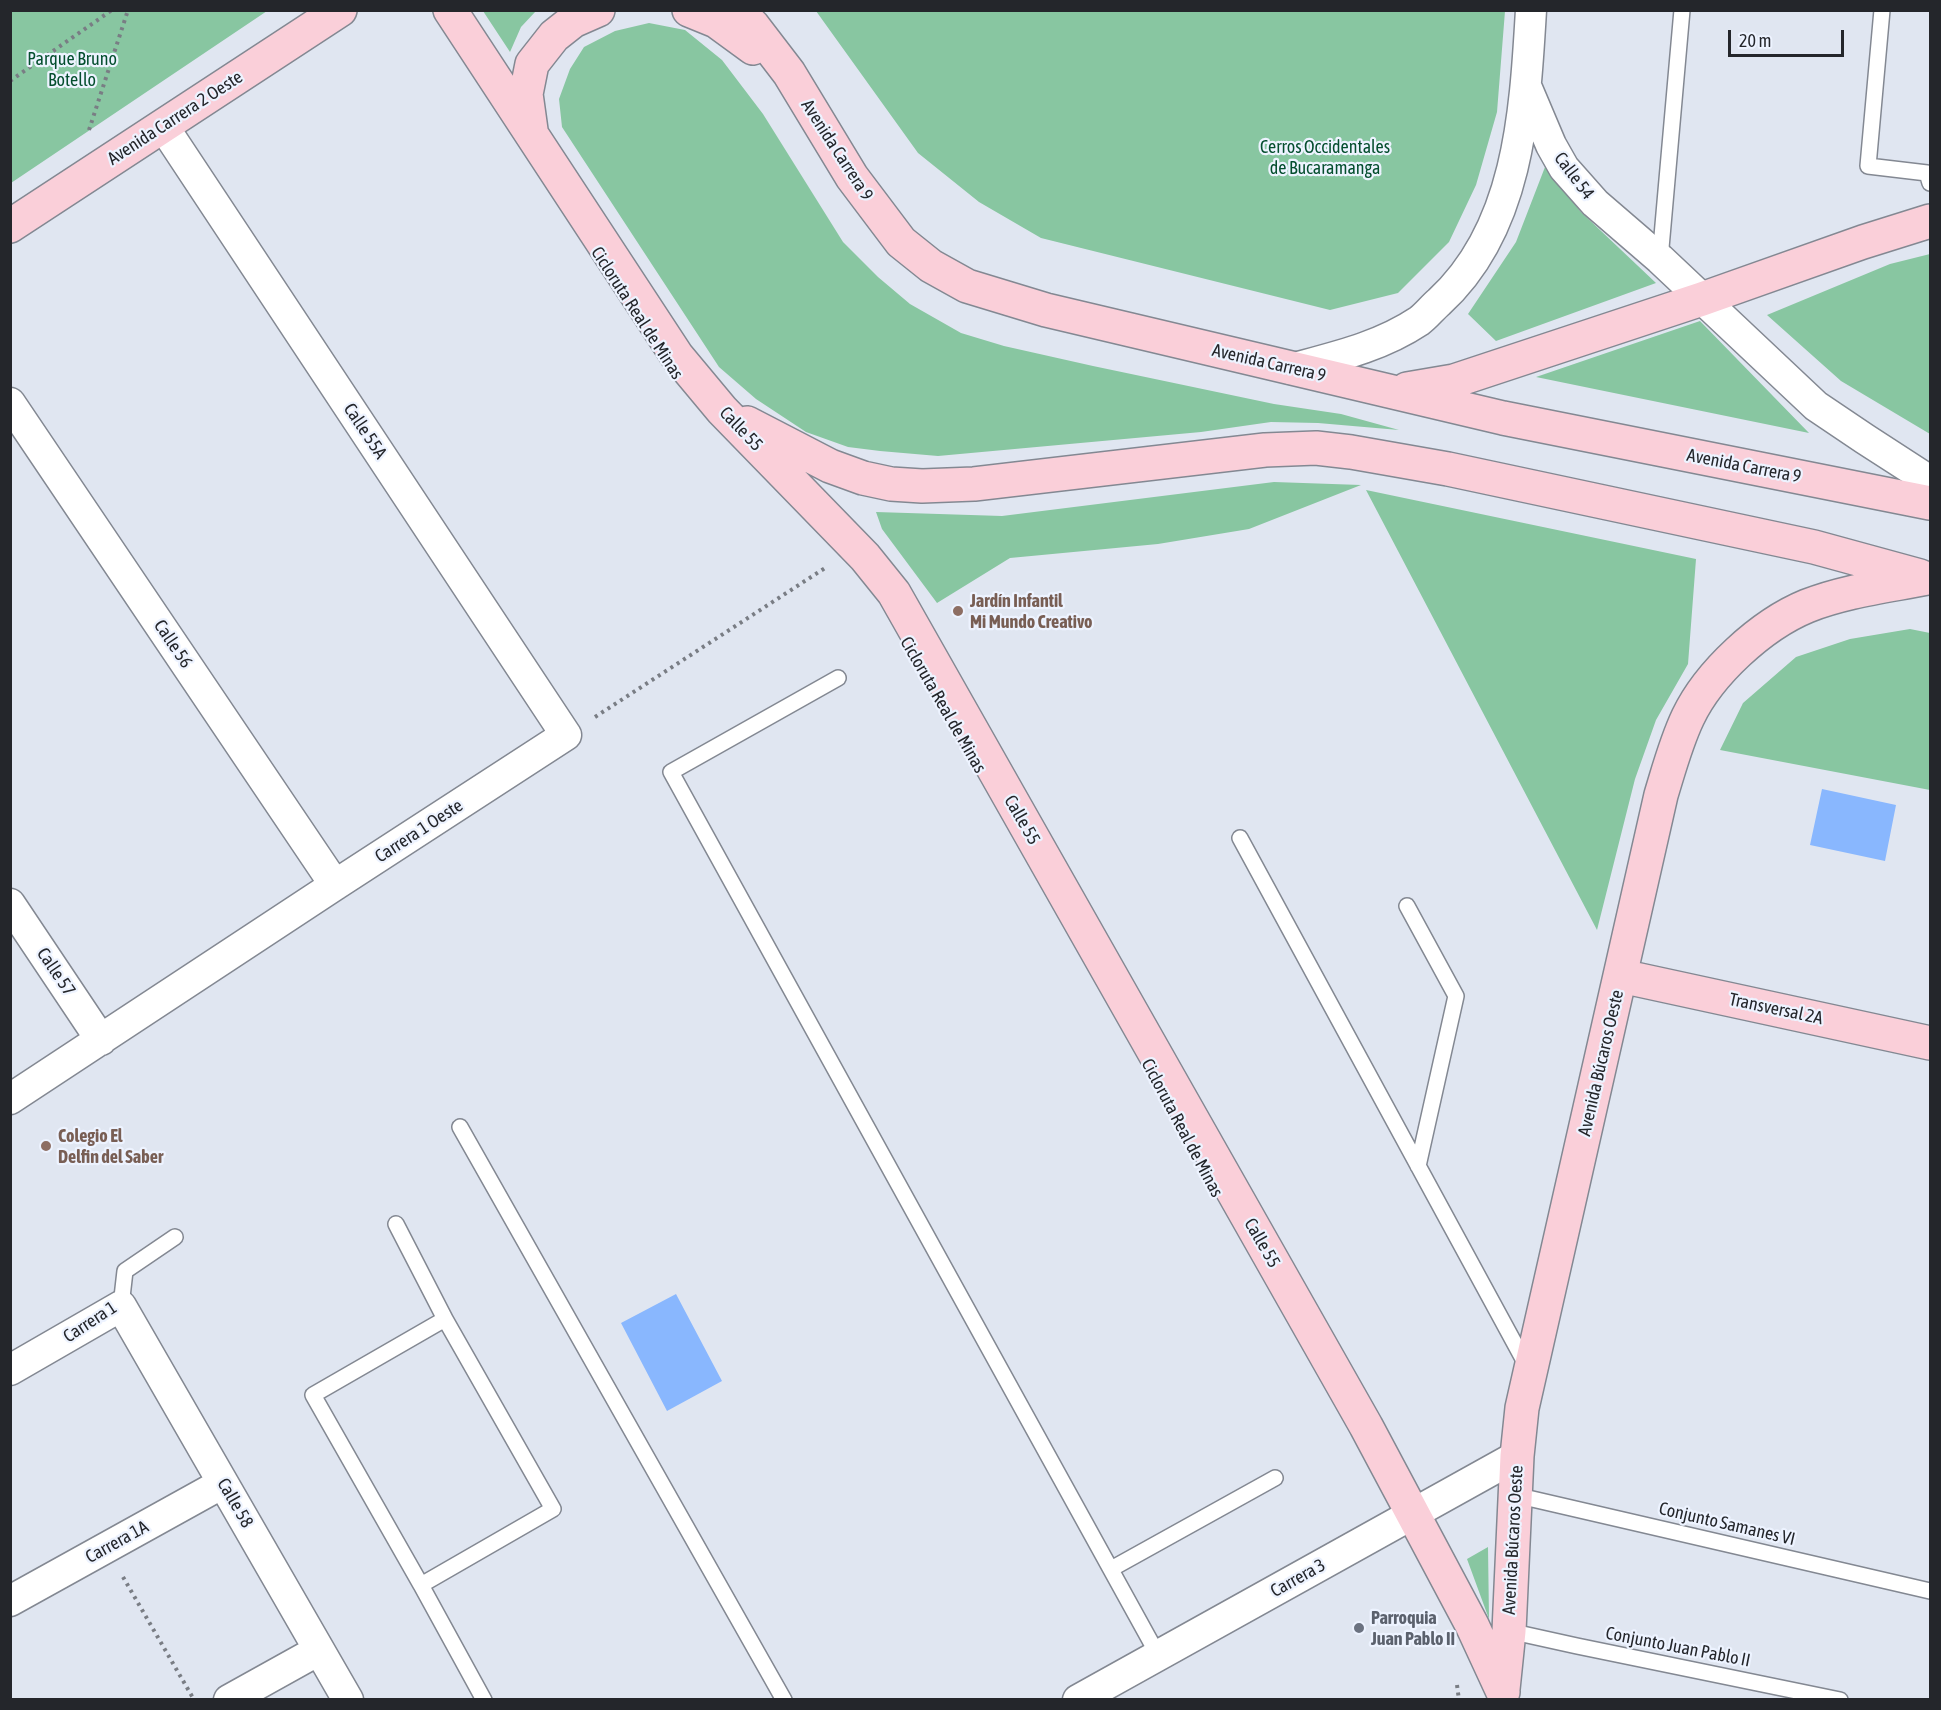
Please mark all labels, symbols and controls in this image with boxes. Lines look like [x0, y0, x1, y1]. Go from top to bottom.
scale bar [1731, 18, 1846, 56]
text: 20 m [1739, 30, 1771, 51]
park label: Parque Bruno Botello [27, 48, 117, 90]
street label: Avenida Carrera 2 Oeste [103, 66, 247, 170]
street label: Avenida Carrera 9 [796, 95, 878, 205]
park label: Cerros Occidentales de Bucaramanga [1260, 136, 1390, 178]
street label: Calle 54 [1549, 148, 1599, 204]
street label: Cicloruta Real de Minas [586, 243, 688, 383]
street label: Avenida Carrera 9 [1210, 339, 1328, 387]
street label: Calle 55A [339, 399, 391, 463]
street label: Calle 55 [715, 402, 767, 456]
street label: Avenida Carrera 9 [1685, 444, 1803, 488]
place label: Jardín Infantil Mi Mundo Creativo [970, 590, 1093, 632]
marker: Jardín Infantil Mi Mundo Creativo [951, 604, 965, 618]
street label: Calle 56 [149, 616, 197, 672]
street label: Cicloruta Real de Minas [895, 633, 991, 777]
street label: Calle 55 [999, 791, 1045, 849]
street label: Carrera 1 Oeste [371, 795, 467, 867]
street label: Calle 57 [32, 944, 80, 1000]
street label: Avenida Búcaros Oeste [1574, 988, 1628, 1138]
street label: Transversal 2A [1727, 989, 1825, 1029]
street label: Cicloruta Real de Minas [1136, 1055, 1228, 1201]
place label: Colegio El Delfin del Saber [58, 1125, 163, 1168]
marker: Colegio El Delfin del Saber [39, 1139, 53, 1153]
street label: Calle 55 [1239, 1214, 1285, 1272]
street label: Carrera 1 [59, 1297, 121, 1347]
street label: Avenida Búcaros Oeste [1498, 1465, 1528, 1615]
street label: Calle 58 [212, 1474, 258, 1532]
street label: Conjunto Samanes VI [1657, 1498, 1797, 1550]
street label: Carrera 1A [82, 1516, 152, 1568]
street label: Carrera 3 [1267, 1554, 1329, 1602]
place label: Parroquia Juan Pablo II [1371, 1607, 1455, 1650]
marker: Parroquia Juan Pablo II [1352, 1621, 1366, 1635]
street label: Conjunto Juan Pablo II [1604, 1622, 1752, 1672]

